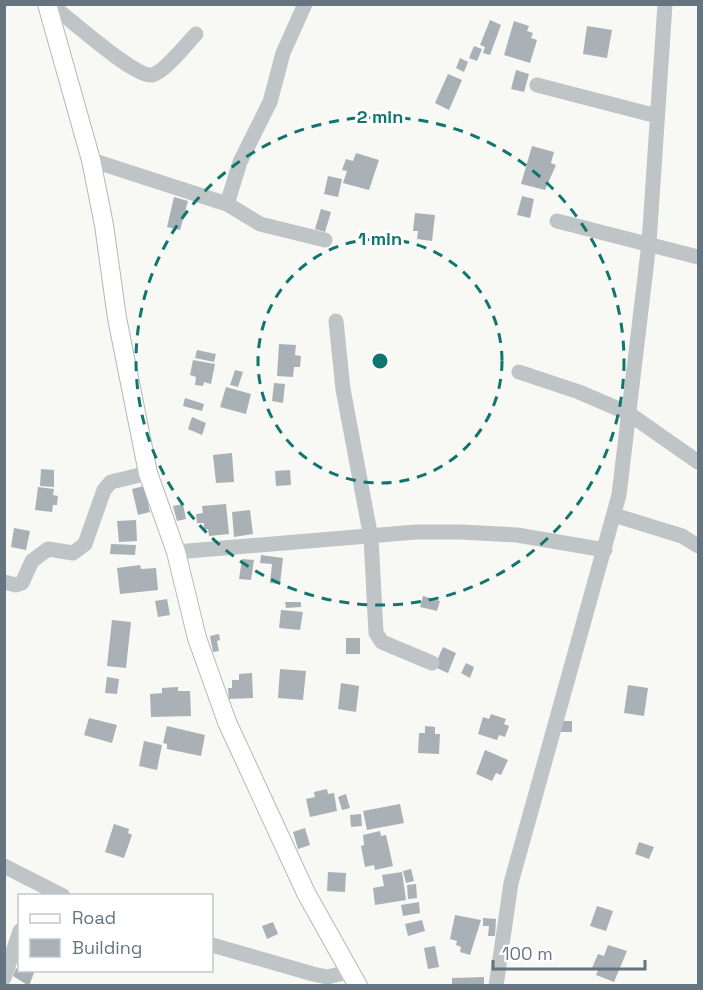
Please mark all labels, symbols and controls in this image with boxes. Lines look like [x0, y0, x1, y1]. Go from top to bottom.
text: 2 min [357, 105, 403, 128]
text: 1 min [358, 227, 402, 250]
centre of rings [370, 351, 390, 371]
legend [18, 894, 213, 972]
text: Road [72, 906, 116, 929]
scale bar [493, 933, 644, 971]
text: Building [72, 936, 142, 959]
text: 100 m [502, 942, 553, 965]

